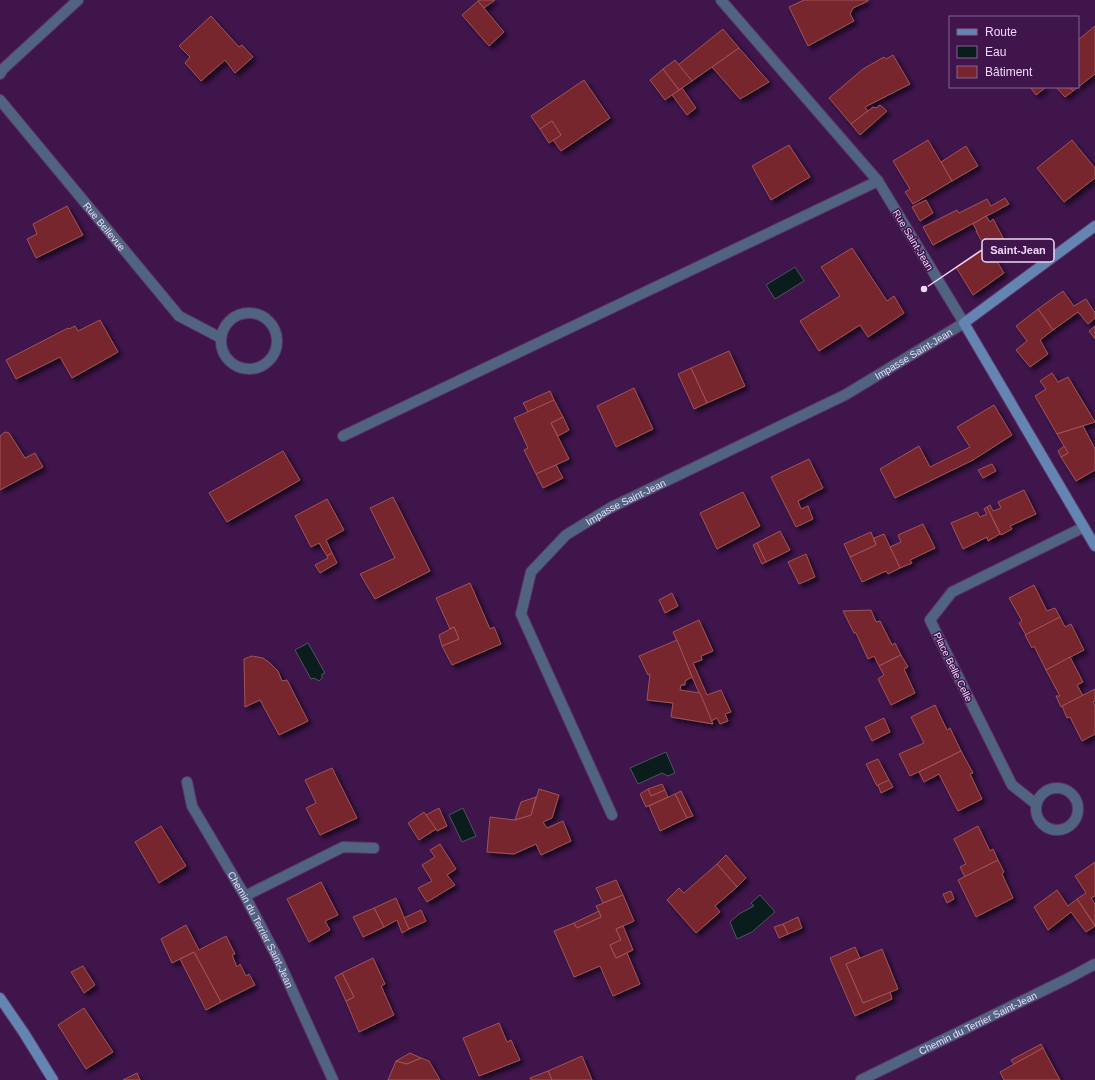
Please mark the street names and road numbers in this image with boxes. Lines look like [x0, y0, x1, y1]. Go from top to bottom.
street label: Rue Bellevue [81, 200, 128, 253]
street label: Rue Saint-Jean [891, 208, 935, 272]
street label: Impasse Saint-Jean [873, 326, 954, 381]
street label: Impasse Saint-Jean [584, 477, 667, 527]
street label: Place Belle Celle [931, 631, 975, 704]
street label: Chemin du Terrier Saint-Jean [226, 869, 296, 989]
street label: Chemin du Terrier Saint-Jean [917, 989, 1039, 1056]

